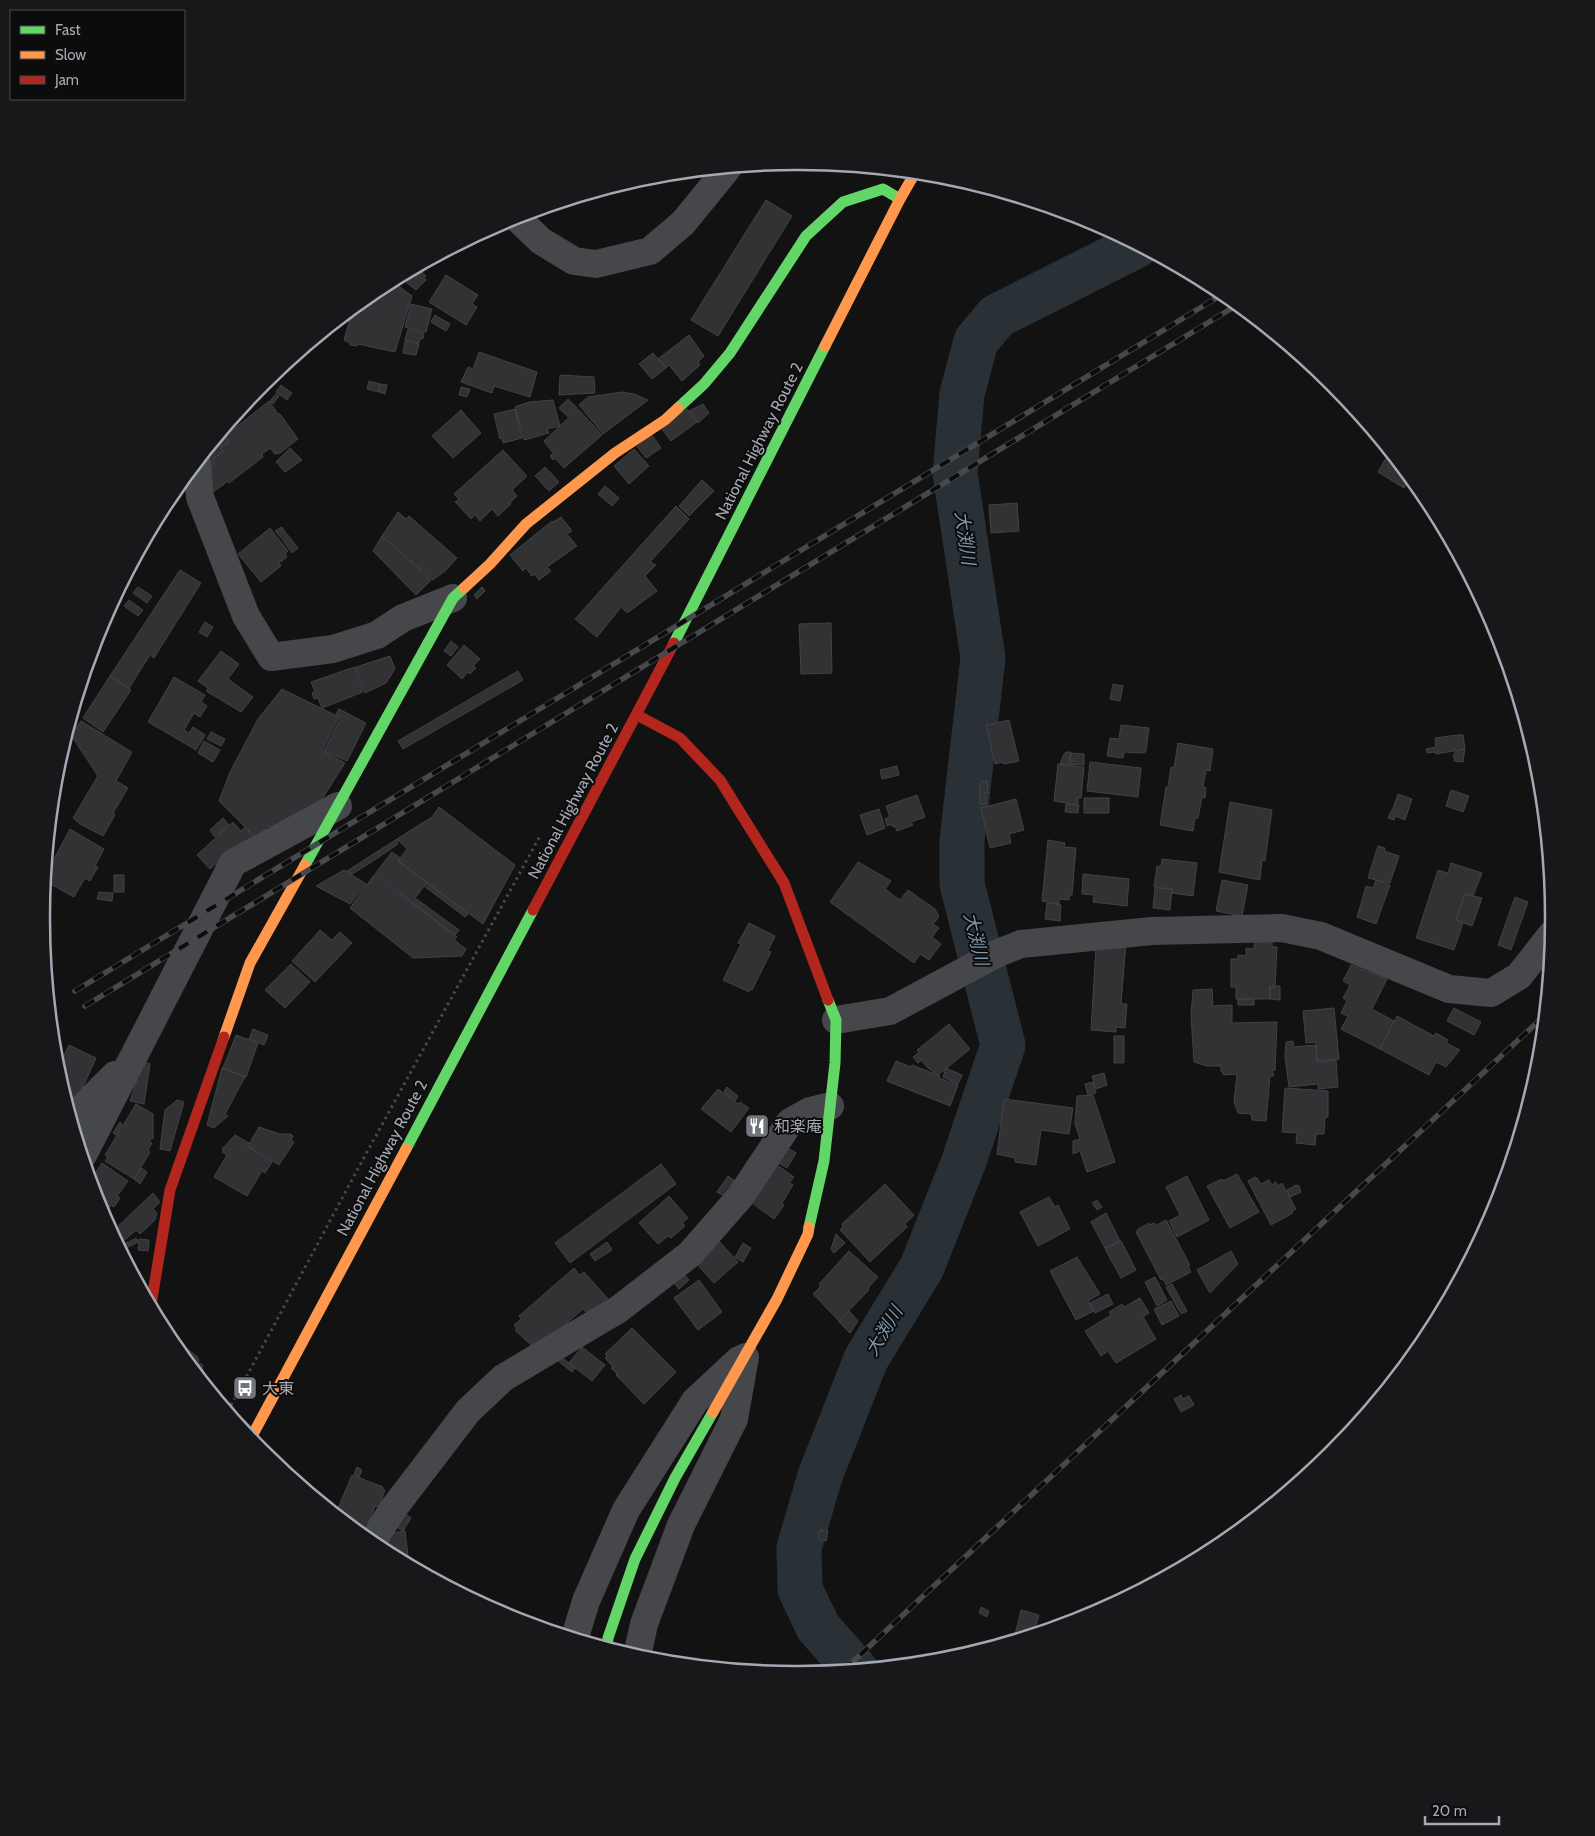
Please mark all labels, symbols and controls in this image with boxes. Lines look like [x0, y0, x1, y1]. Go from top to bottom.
legend [10, 10, 185, 100]
text: Fast [55, 21, 80, 39]
text: Slow [55, 46, 86, 64]
text: Jam [54, 71, 79, 89]
street label: National Highway Route 2 [711, 359, 807, 523]
water label: 大渕川 [950, 510, 980, 568]
street label: National Highway Route 2 [524, 720, 622, 882]
water label: 大渕川 [959, 910, 994, 970]
street label: National Highway Route 2 [333, 1077, 431, 1239]
restaurant icon: 和楽庵 [744, 1113, 770, 1139]
place label: 和楽庵 [774, 1117, 822, 1136]
water label: 大渕川 [861, 1300, 908, 1360]
bus stop icon: 大東 [232, 1375, 258, 1401]
place label: 大東 [262, 1379, 294, 1398]
scale bar [1425, 1794, 1499, 1826]
text: 20 m [1432, 1802, 1467, 1820]

